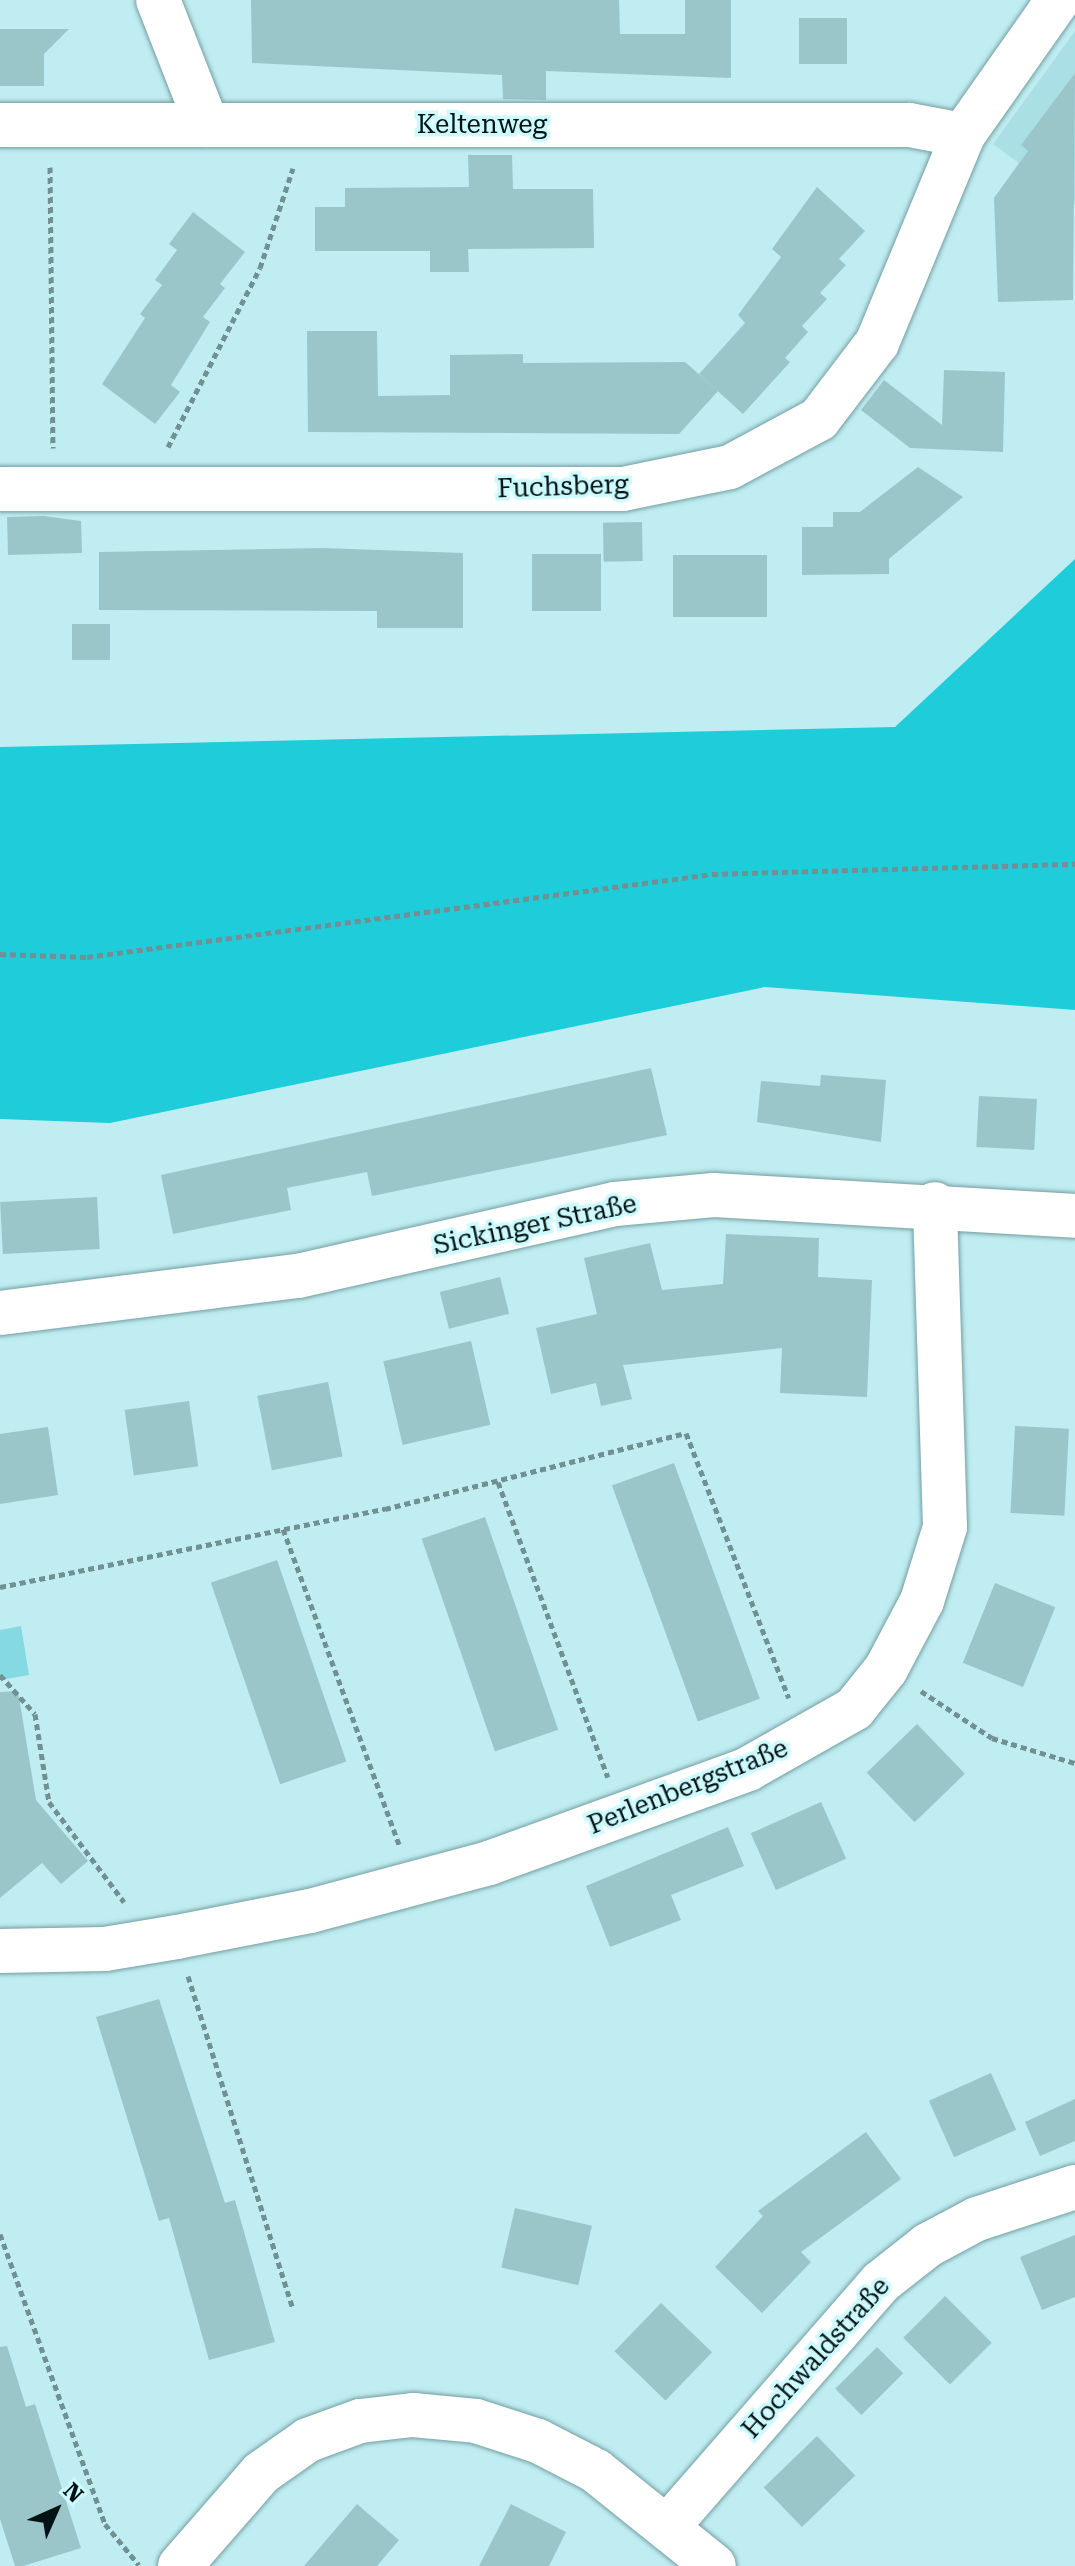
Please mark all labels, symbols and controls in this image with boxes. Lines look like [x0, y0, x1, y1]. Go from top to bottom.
street label: Keltenweg [417, 109, 547, 141]
street label: Fuchsberg [497, 469, 629, 505]
street label: Sickinger Straße [431, 1188, 639, 1262]
street label: Perlenbergstraße [583, 1733, 793, 1841]
street label: Hochwaldstraße [736, 2271, 896, 2445]
north arrow [16, 2470, 96, 2550]
text: N [58, 2478, 88, 2508]

